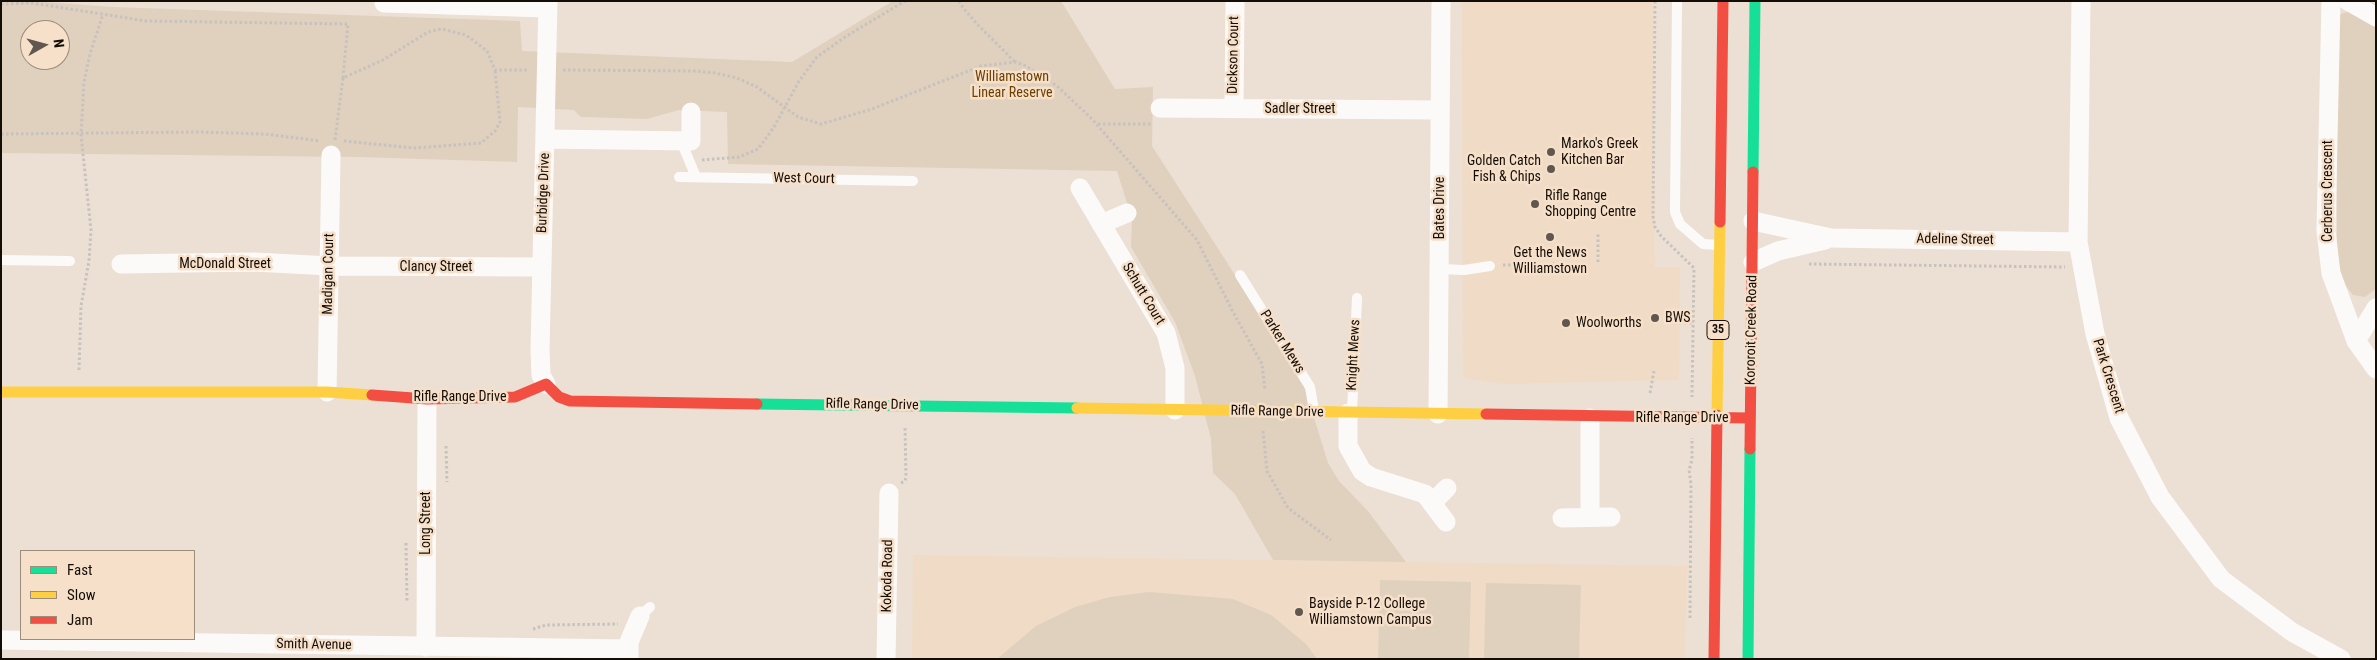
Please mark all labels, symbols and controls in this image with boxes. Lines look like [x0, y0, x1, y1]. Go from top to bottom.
street label: Dickson Court [1225, 16, 1243, 94]
north arrow [20, 20, 70, 70]
text: N [50, 38, 67, 49]
park label: Williamstown Linear Reserve [971, 69, 1053, 102]
street label: Sadler Street [1265, 101, 1335, 117]
place label: Marko's Greek Kitchen Bar [1561, 136, 1638, 168]
street label: Cerberus Crescent [2320, 140, 2336, 242]
marker: Marko's Greek Kitchen Bar [1545, 146, 1557, 158]
street label: Burbidge Drive [534, 153, 554, 233]
place label: Golden Catch Fish & Chips [1467, 153, 1541, 186]
marker: Golden Catch Fish & Chips [1545, 163, 1557, 175]
street label: West Court [773, 170, 835, 188]
street label: Bates Drive [1432, 177, 1448, 239]
place label: Rifle Range Shopping Centre [1545, 188, 1636, 220]
marker: Rifle Range Shopping Centre [1529, 198, 1541, 210]
marker: Get the News Williamstown [1544, 231, 1556, 243]
street label: Adeline Street [1916, 231, 1994, 249]
street label: Madigan Court [320, 233, 338, 315]
place label: Get the News Williamstown [1513, 245, 1587, 278]
street label: McDonald Street [179, 256, 271, 272]
street label: Clancy Street [400, 259, 472, 275]
street label: Schutt Court [1118, 260, 1168, 328]
street label: Kororoit Creek Road [1743, 275, 1761, 385]
street label: Parker Mews [1256, 307, 1308, 377]
place label: BWS [1665, 310, 1691, 326]
marker: BWS [1649, 312, 1661, 324]
place label: Woolworths [1576, 315, 1642, 331]
marker: Woolworths [1560, 317, 1572, 329]
street label: Knight Mews [1344, 319, 1364, 391]
road number: 35 [1707, 320, 1729, 340]
street label: Park Crescent [2089, 337, 2127, 415]
street label: Rifle Range Drive [413, 389, 507, 405]
street label: Rifle Range Drive [825, 396, 919, 414]
street label: Rifle Range Drive [1230, 403, 1324, 421]
street label: Rifle Range Drive [1635, 410, 1729, 426]
street label: Long Street [418, 491, 434, 555]
street label: Kokoda Road [879, 539, 897, 613]
legend [20, 550, 195, 640]
text: Fast [67, 561, 92, 579]
text: Slow [67, 586, 96, 604]
place label: Bayside P-12 College Williamstown Campus [1309, 596, 1432, 628]
marker: Bayside P-12 College Williamstown Campus [1293, 606, 1305, 618]
text: Jam [67, 611, 93, 629]
street label: Smith Avenue [276, 636, 352, 654]

